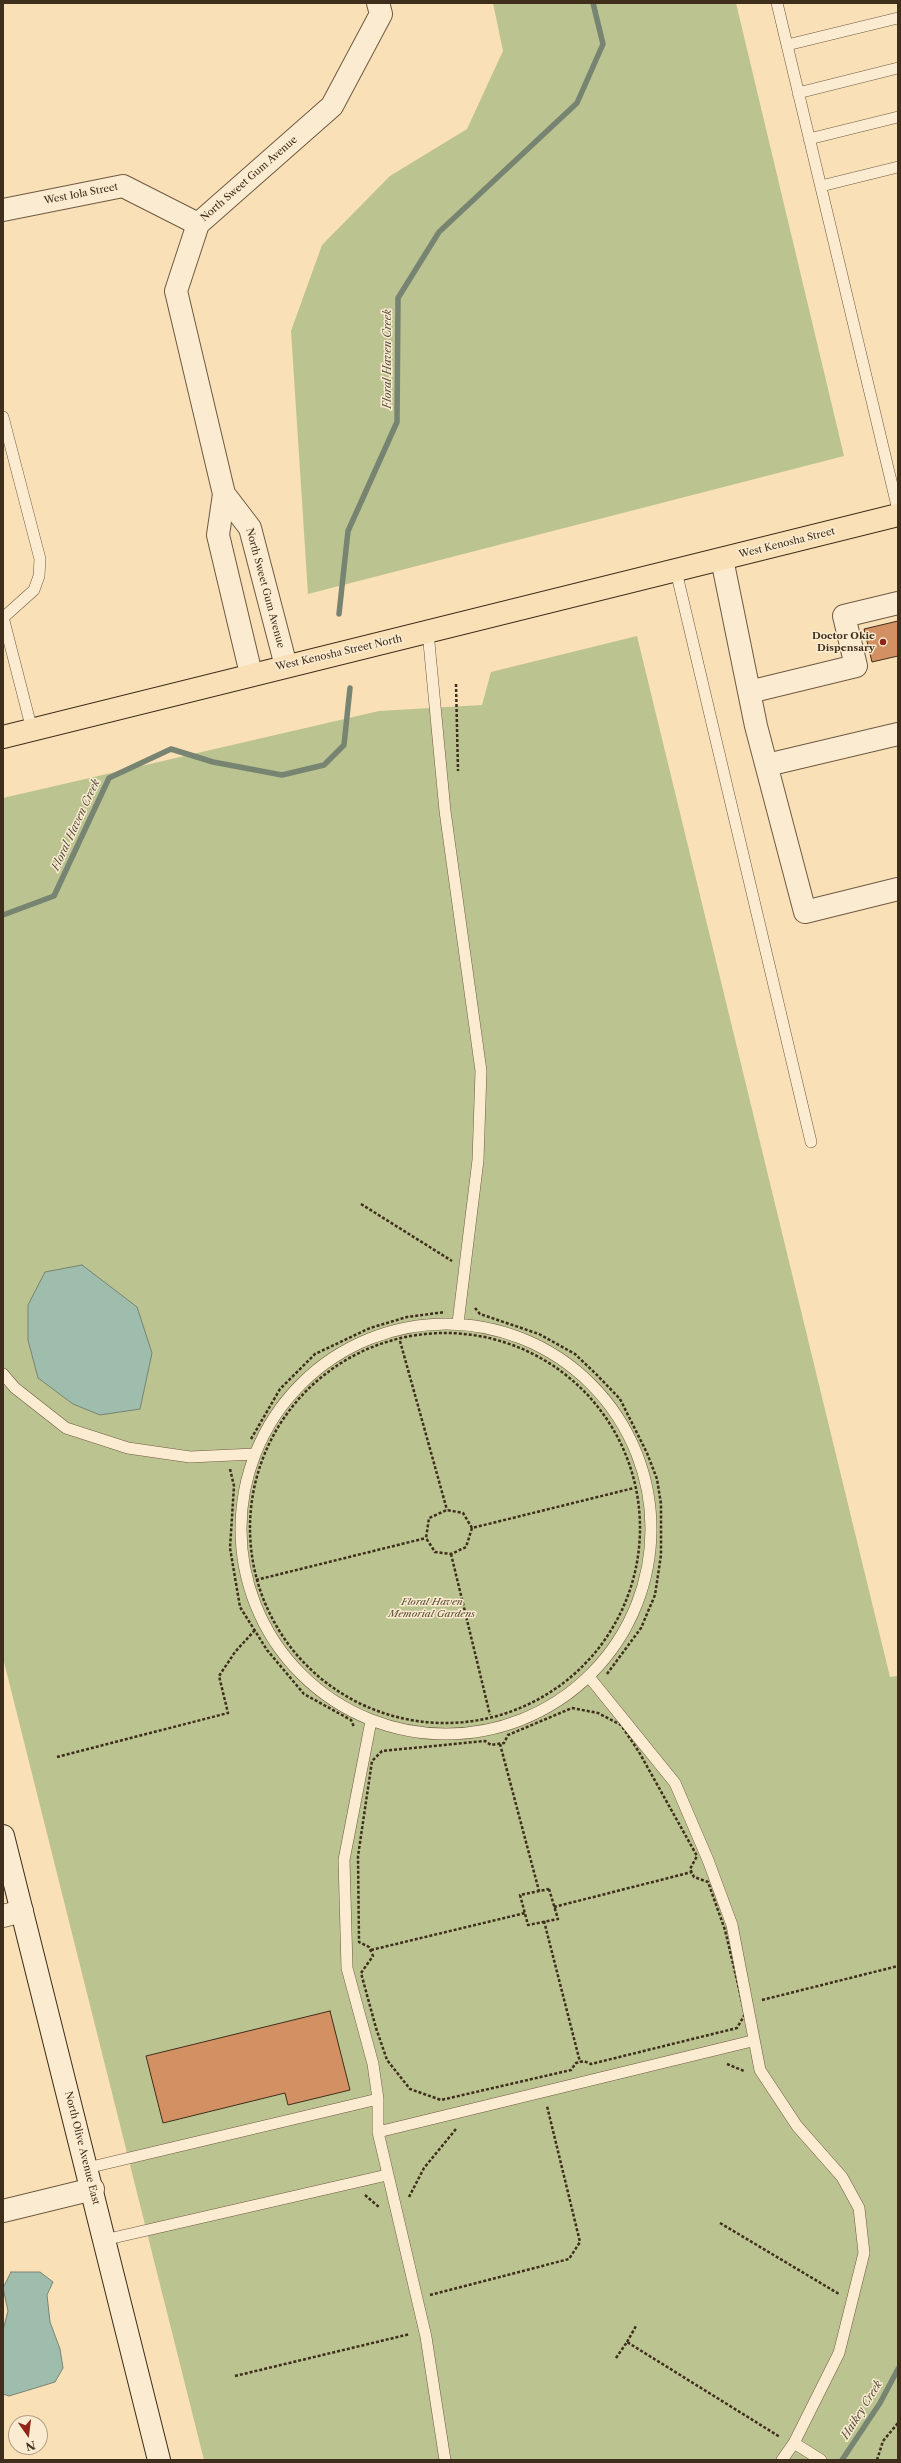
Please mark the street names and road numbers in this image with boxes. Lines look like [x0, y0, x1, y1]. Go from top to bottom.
street label: North Sweet Gum Avenue [198, 134, 300, 224]
street label: West Iola Street [43, 181, 119, 207]
street label: West Kenosha Street [738, 525, 836, 561]
street label: North Sweet Gum Avenue [243, 527, 287, 649]
street label: West Kenosha Street North [275, 633, 403, 673]
street label: North Olive Avenue East [62, 2090, 102, 2206]

